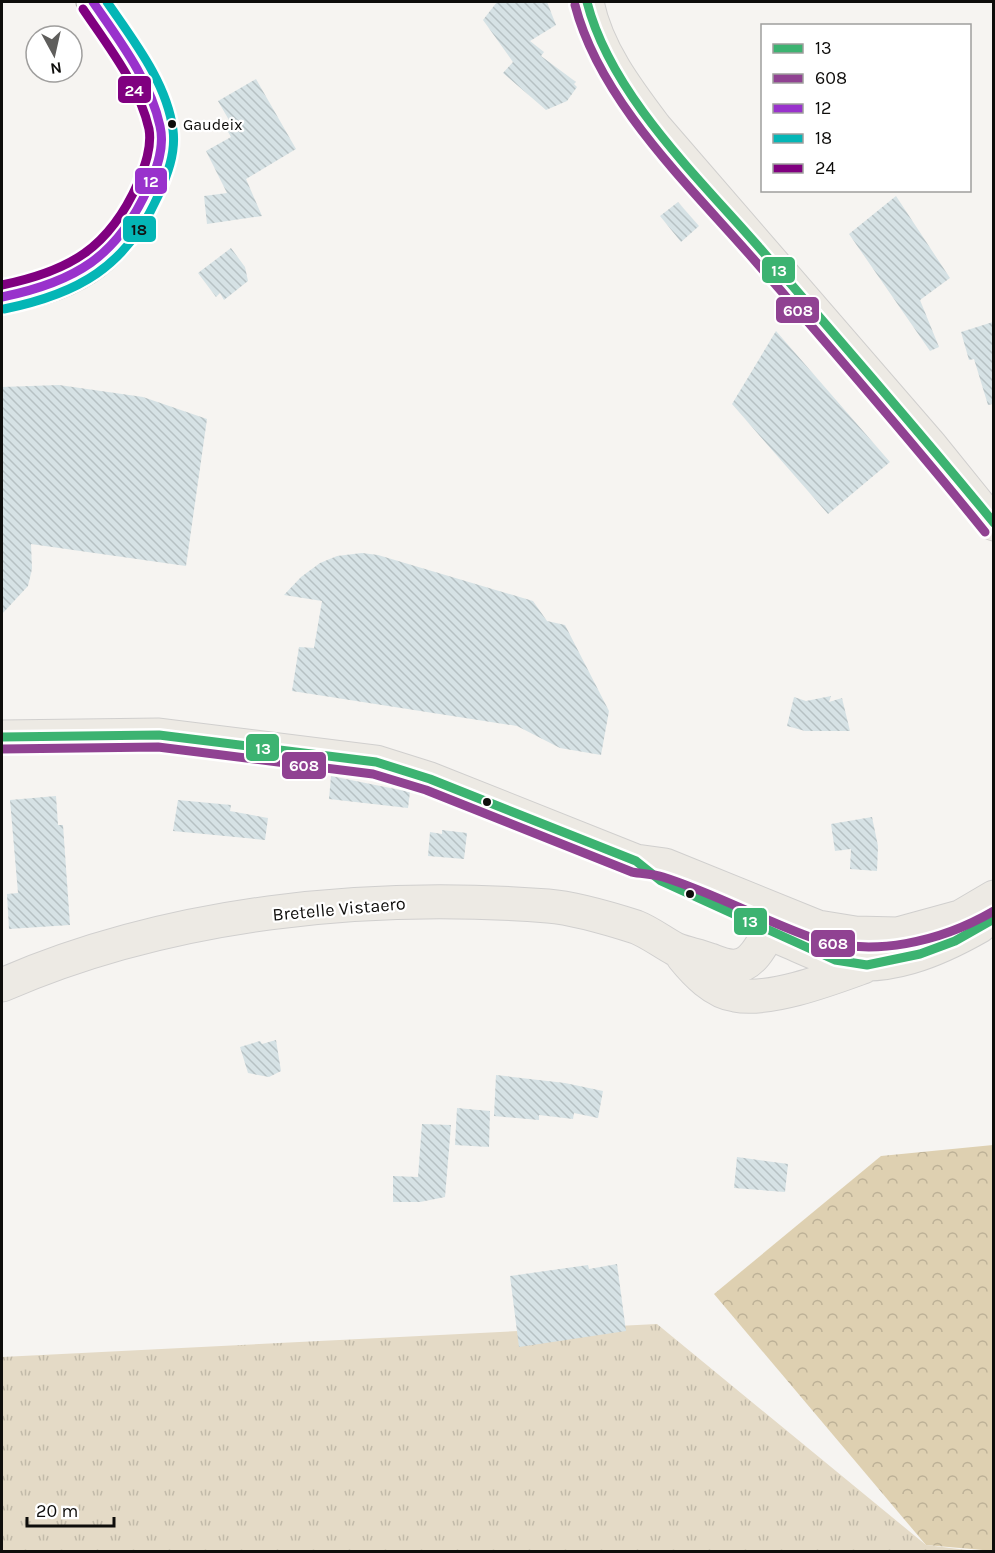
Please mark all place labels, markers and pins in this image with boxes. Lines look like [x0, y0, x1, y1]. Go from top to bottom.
place label: Gaudeix [183, 115, 242, 134]
marker: Gaudeix [166, 118, 178, 130]
unlabelled marker [481, 796, 493, 808]
unlabelled marker [684, 888, 696, 900]

